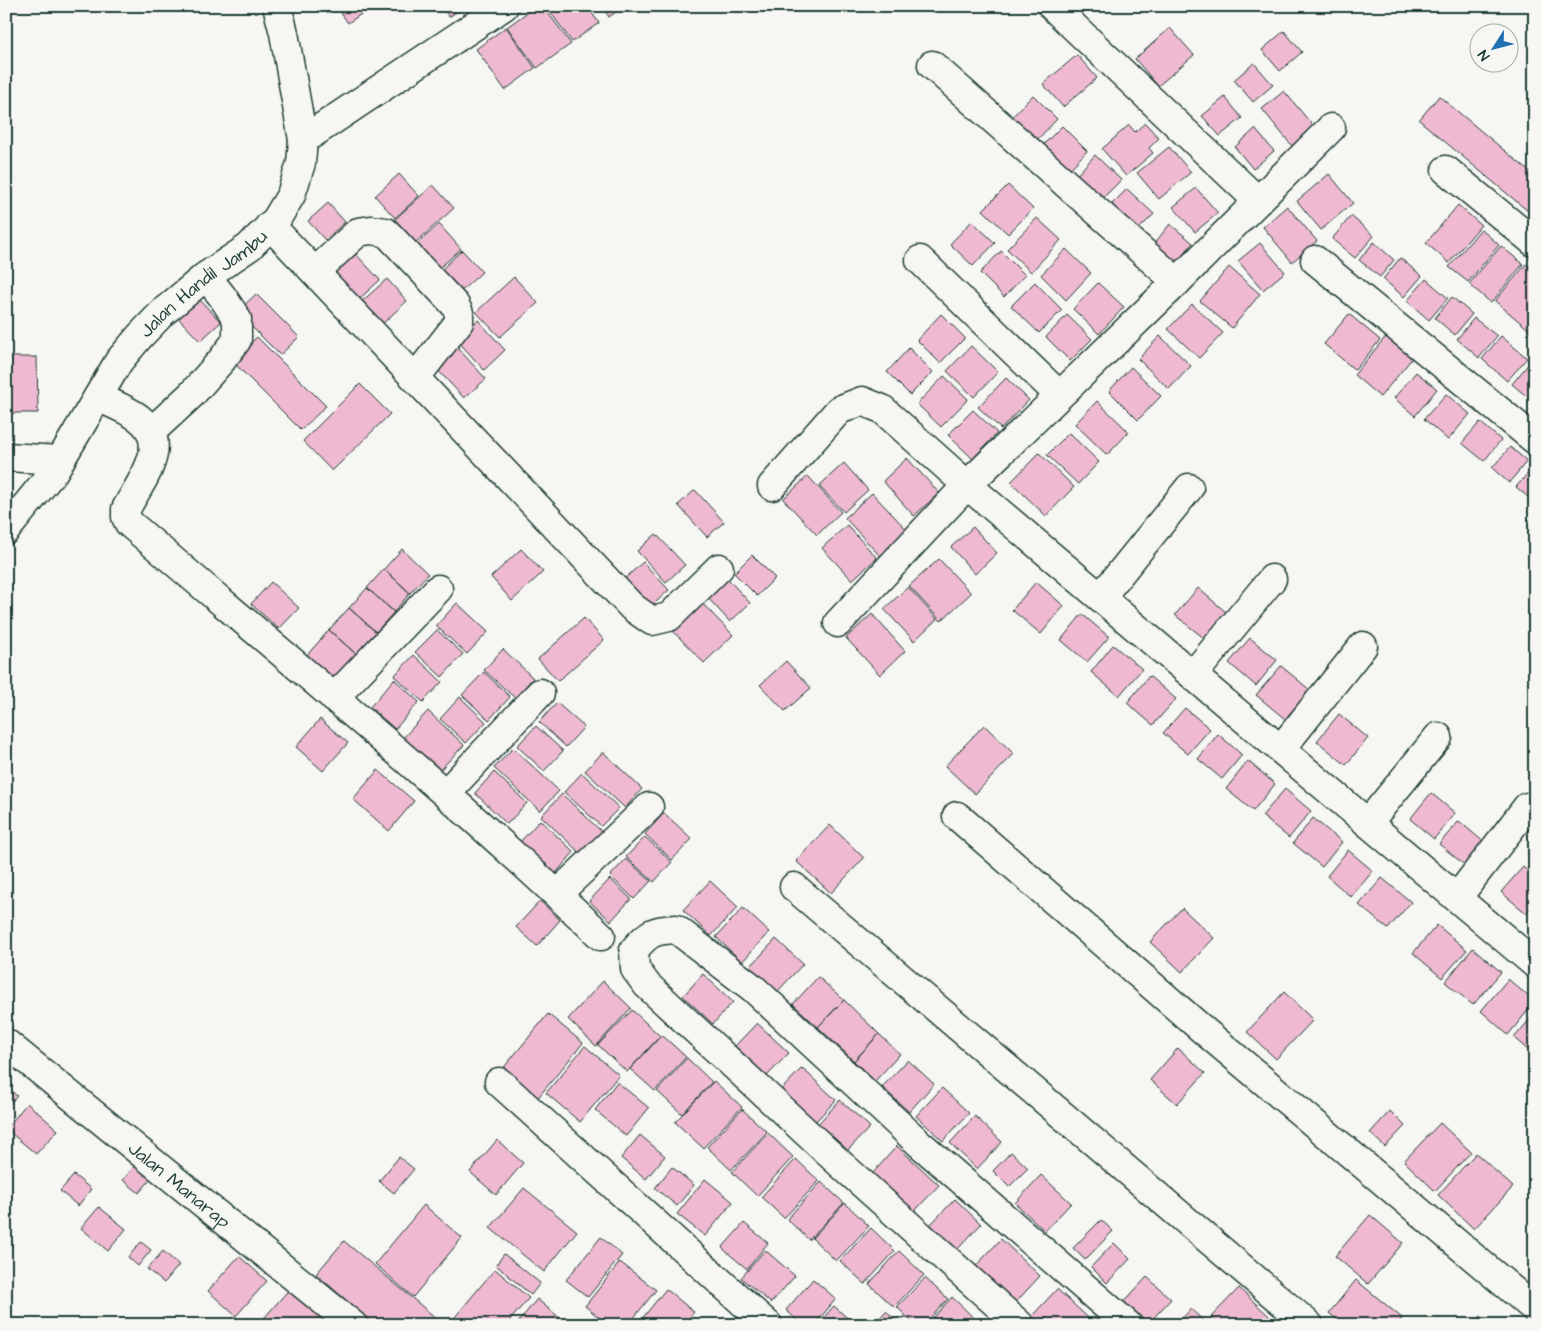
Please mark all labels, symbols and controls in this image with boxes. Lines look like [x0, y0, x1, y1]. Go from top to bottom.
north arrow [1468, 22, 1518, 72]
text: N [1473, 45, 1495, 64]
street label: Jalan Handil Jambu [134, 224, 274, 344]
street label: Jalan Manarap [122, 1136, 236, 1236]

